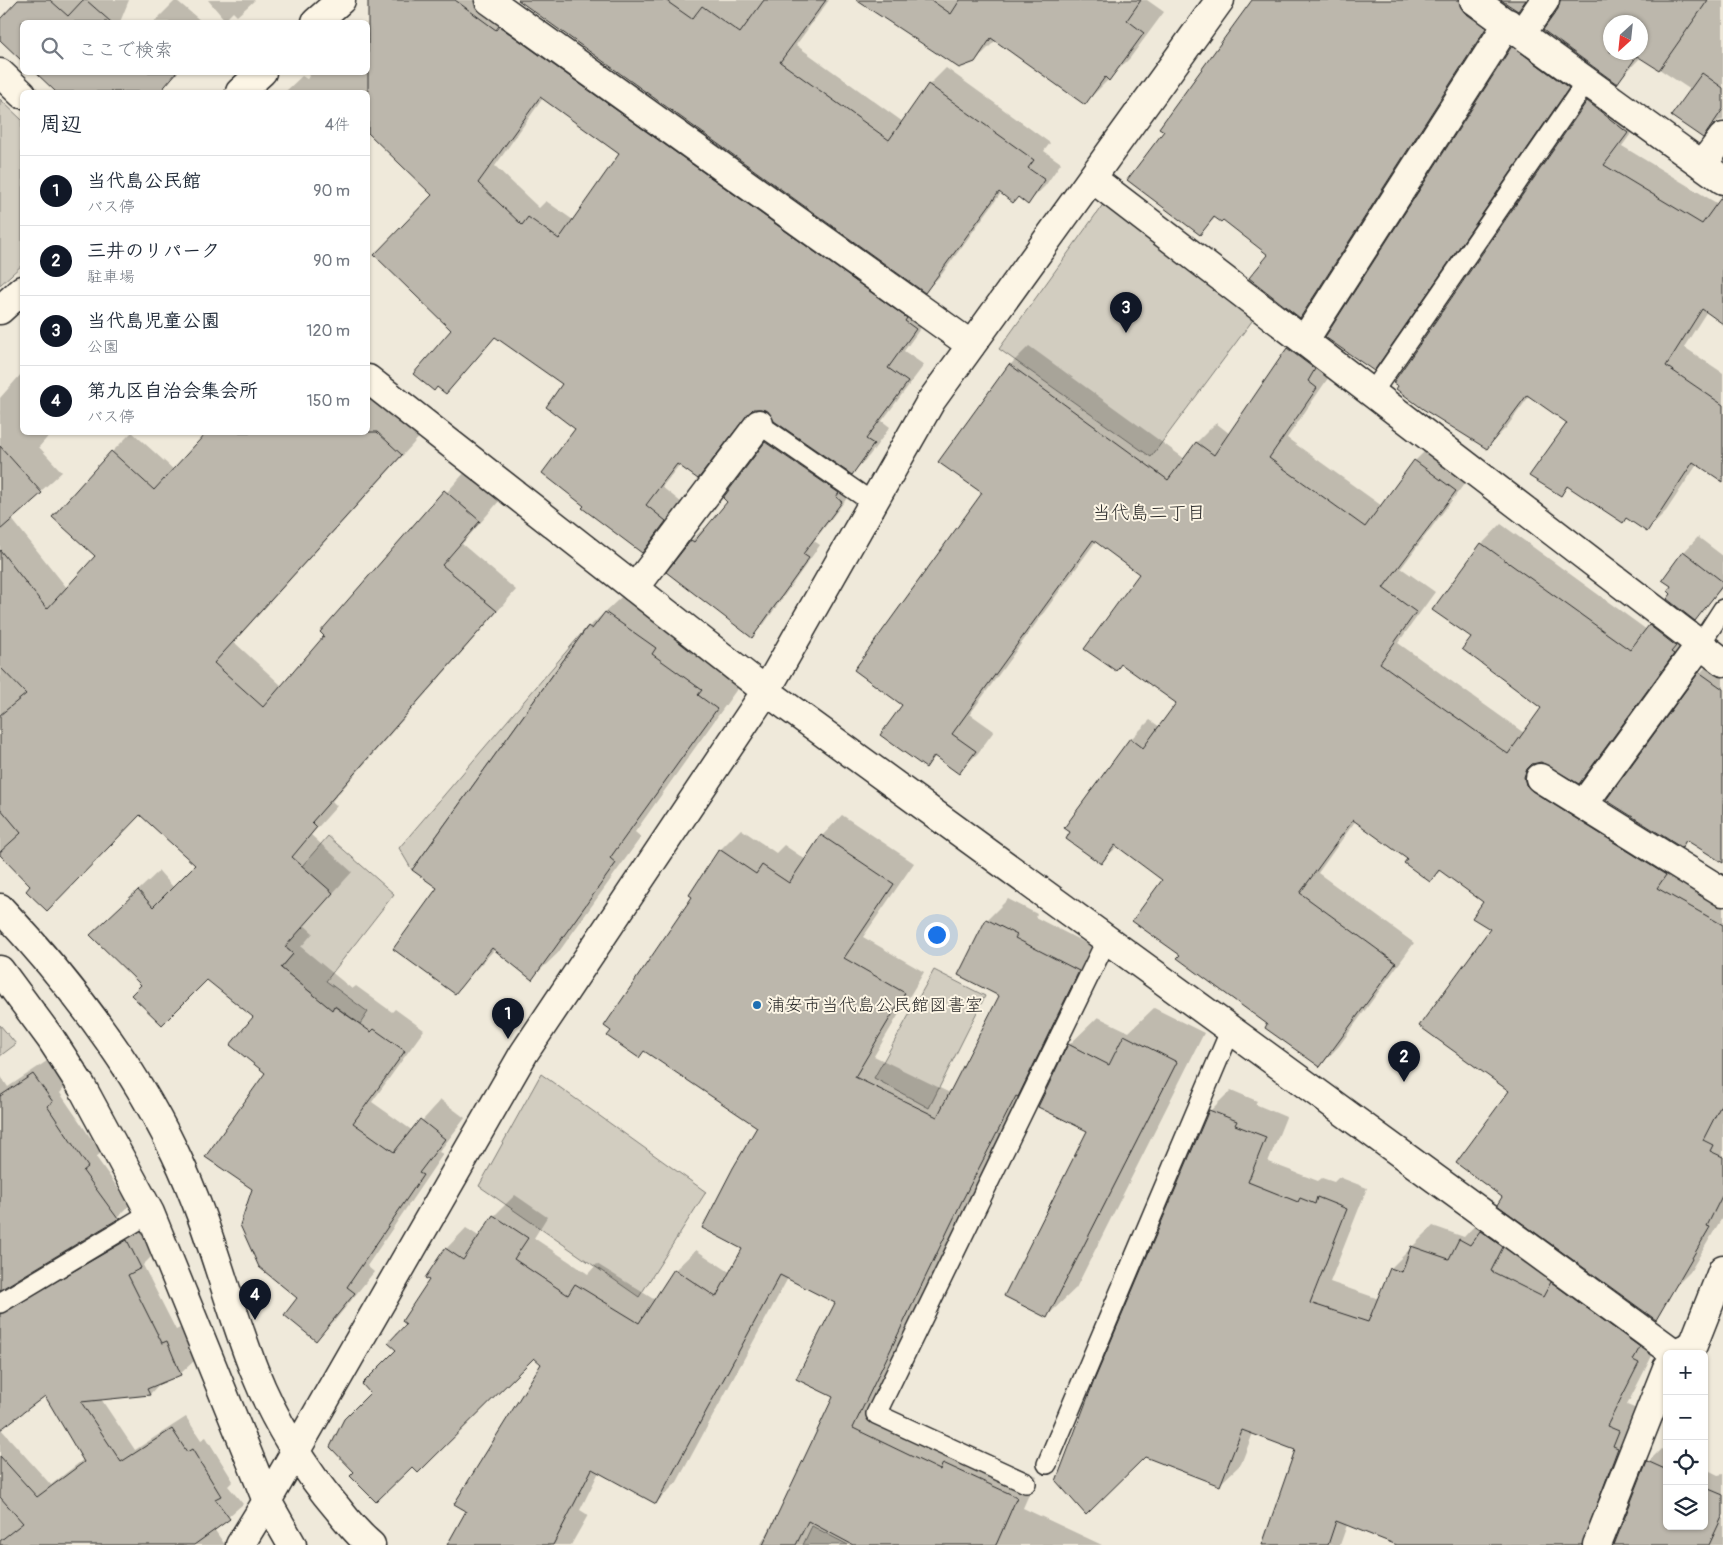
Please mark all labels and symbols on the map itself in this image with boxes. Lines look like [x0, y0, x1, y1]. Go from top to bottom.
north arrow [1603, 15, 1648, 60]
pin: 3 [1110, 292, 1142, 333]
district label: 当代島二丁目 [1092, 501, 1206, 525]
your location [924, 922, 950, 948]
place label: 浦安市当代島公民館図書室 [767, 994, 983, 1017]
pin: 1 [492, 998, 524, 1039]
marker: 浦安市当代島公民館図書室 [751, 999, 763, 1011]
pin: 2 [1388, 1041, 1420, 1082]
pin: 4 [239, 1279, 271, 1320]

